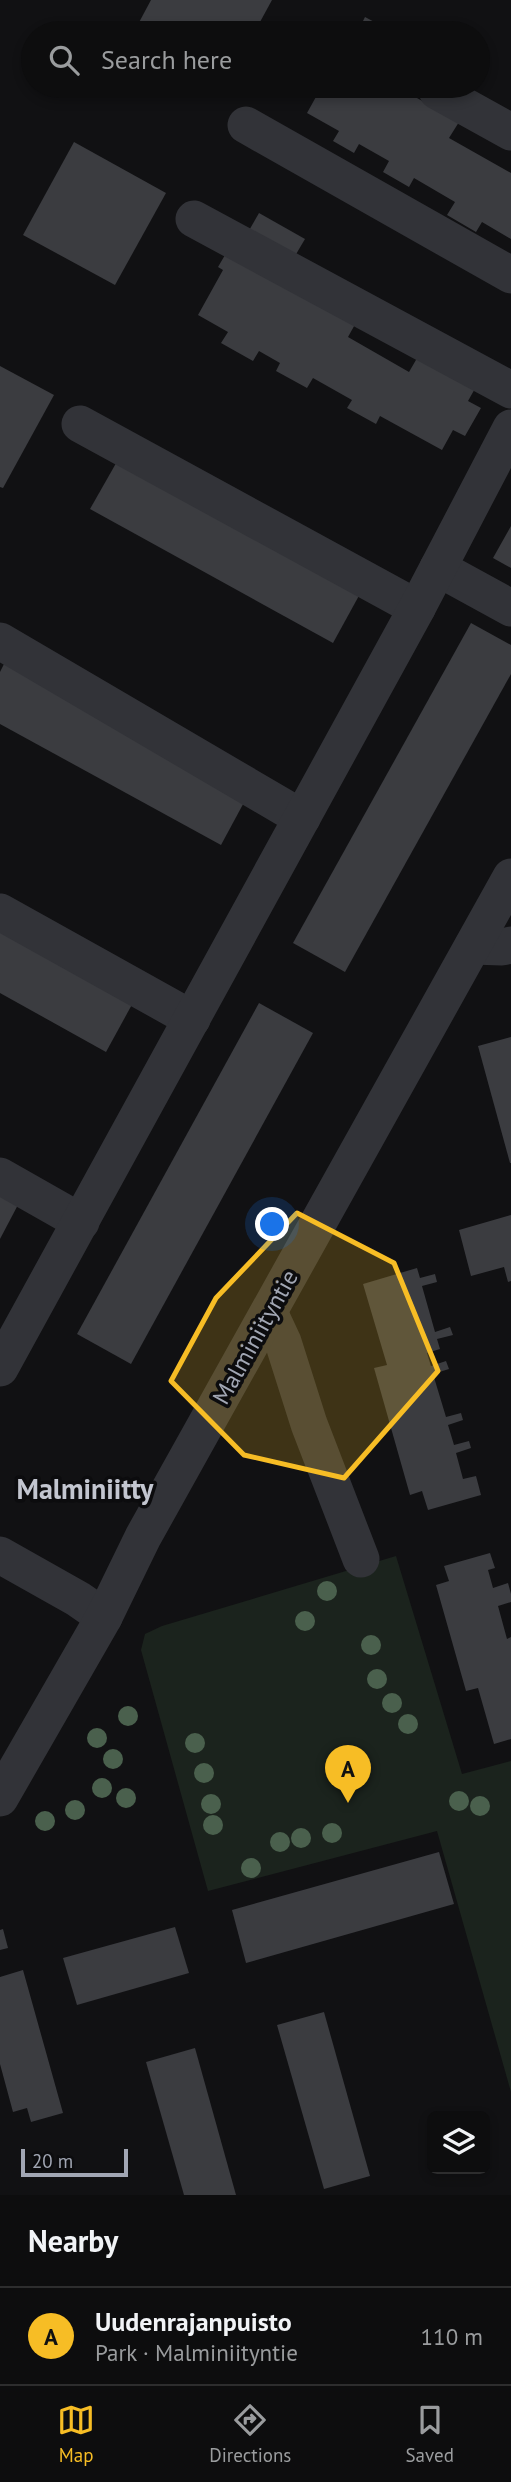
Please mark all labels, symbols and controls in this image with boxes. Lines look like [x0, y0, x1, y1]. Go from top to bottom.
search box [21, 21, 490, 98]
icon: search [45, 41, 83, 79]
text: Search here [101, 43, 232, 76]
your location [255, 1207, 289, 1241]
street label: Malminiityntie [205, 1264, 305, 1410]
district label: Malminiitty [16, 1470, 154, 1507]
pin: A [325, 1745, 371, 1803]
map controls [427, 2111, 490, 2174]
button: layers [427, 2111, 490, 2174]
scale bar [21, 2146, 128, 2178]
text: 20 m [32, 2149, 73, 2173]
text: Nearby [28, 2221, 118, 2260]
text: Uudenrajanpuisto [95, 2305, 292, 2338]
text: A [44, 2322, 58, 2351]
text: 110 m [421, 2322, 483, 2351]
text: Park · Malminiityntie [95, 2338, 298, 2367]
tab: Map [57, 2401, 95, 2467]
tab: Directions [209, 2401, 291, 2467]
tab: Saved [406, 2401, 454, 2467]

